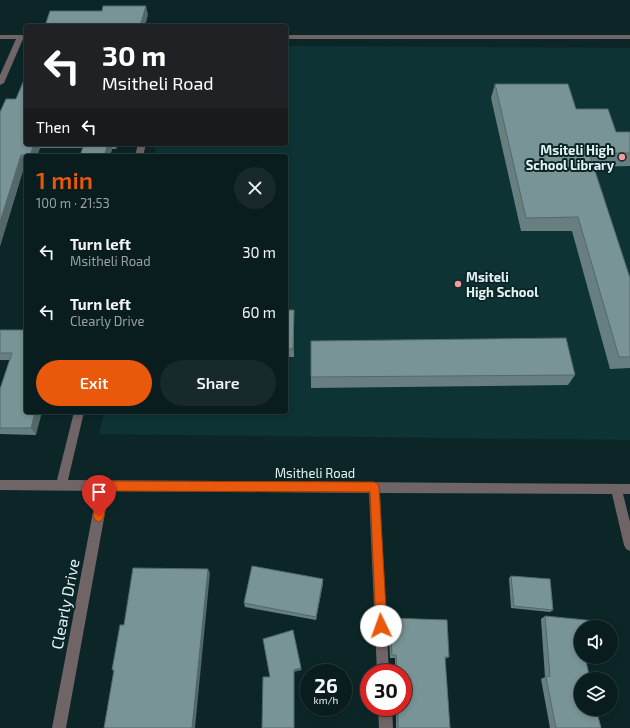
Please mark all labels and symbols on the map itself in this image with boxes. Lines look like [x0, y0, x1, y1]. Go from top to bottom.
place label: Msiteli High School Library [526, 142, 615, 173]
marker: Msiteli High School Library [617, 152, 627, 162]
place label: Msiteli High School [466, 269, 539, 300]
marker: Msiteli High School [453, 279, 463, 289]
street label: Msitheli Road [275, 465, 355, 481]
pin [82, 475, 116, 516]
street label: Clearly Drive [46, 557, 83, 651]
position arrow [360, 605, 402, 647]
speed limit sign: 30 [360, 664, 412, 716]

